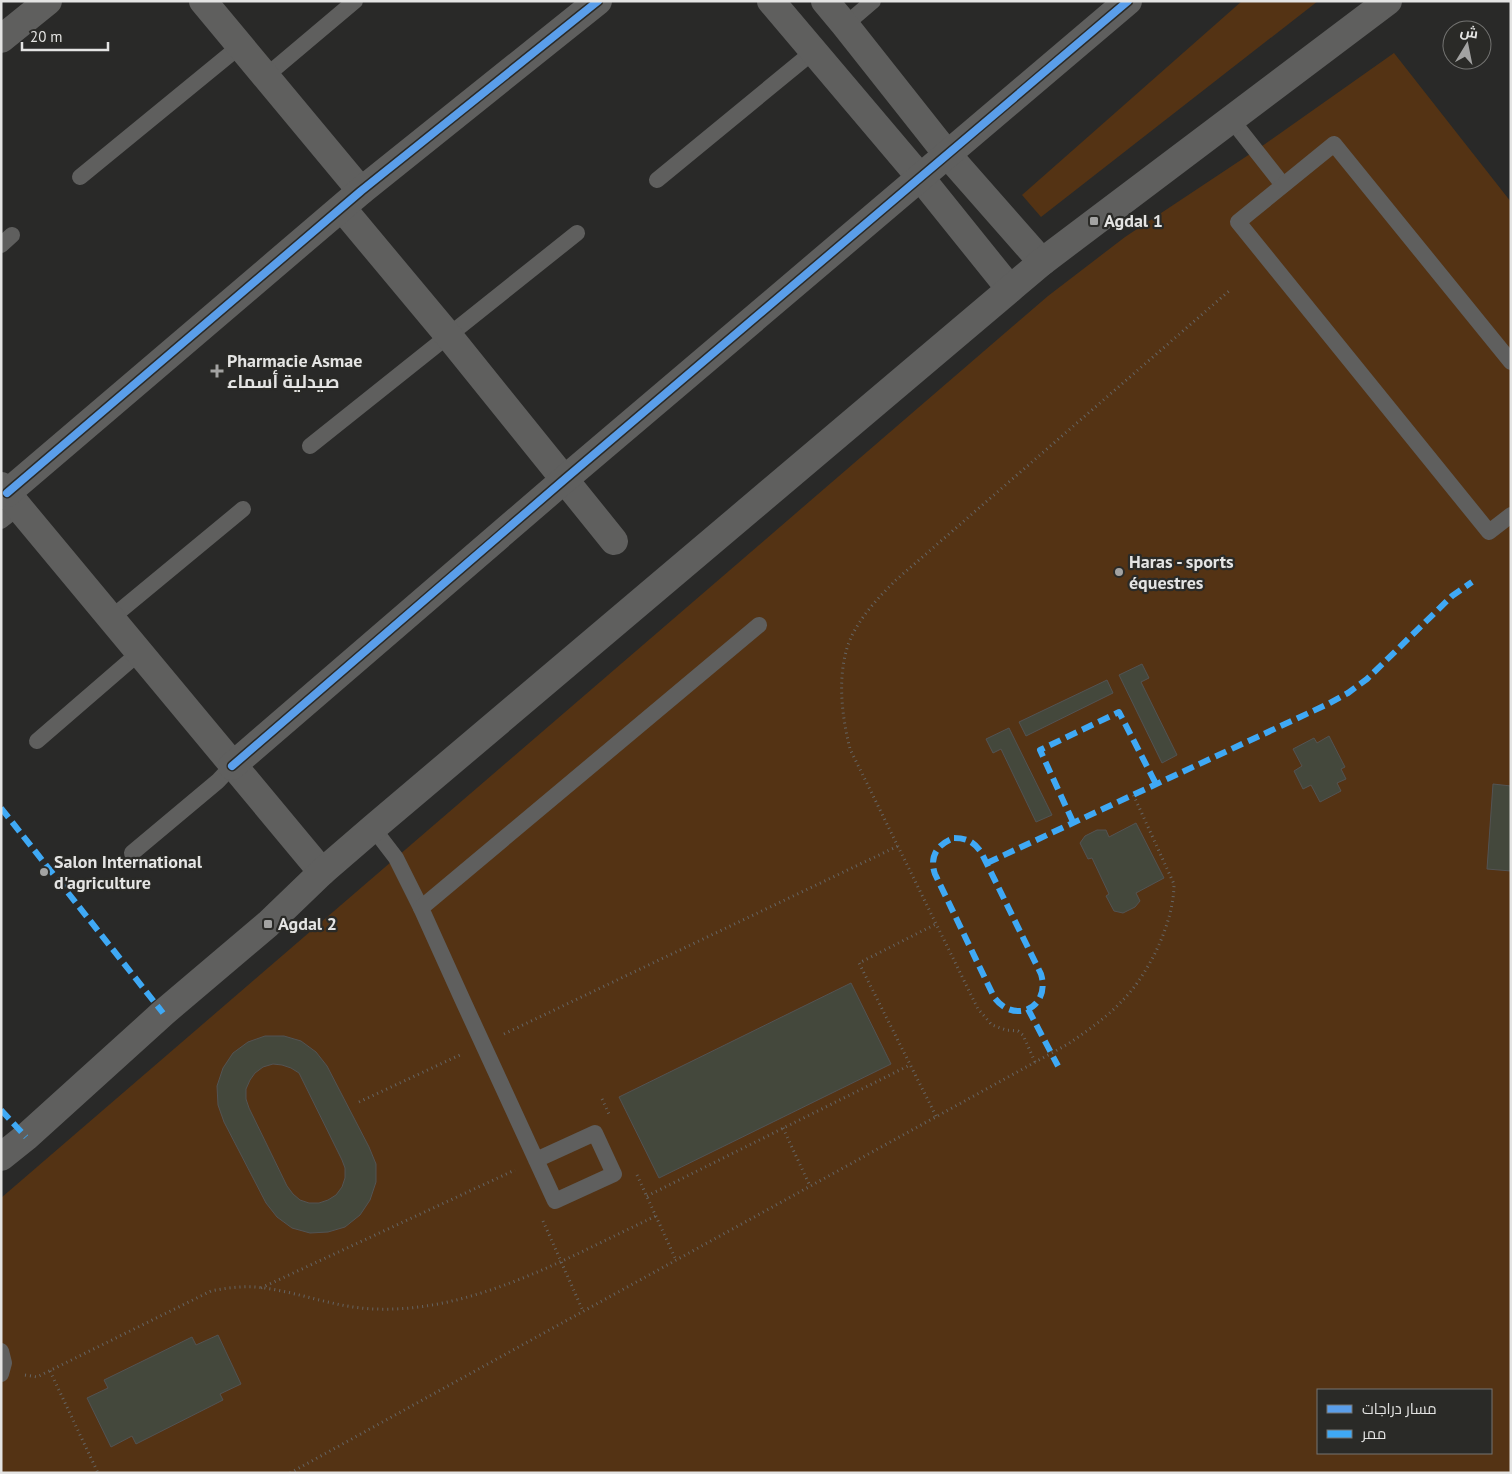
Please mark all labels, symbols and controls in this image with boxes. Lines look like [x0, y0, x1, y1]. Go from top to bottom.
scale bar [22, 20, 109, 52]
north arrow [1442, 20, 1492, 70]
text: ش [1459, 22, 1480, 43]
text: 20 m [30, 27, 63, 46]
place label: Agdal 1 [1104, 209, 1163, 232]
marker: Agdal 1 [1088, 215, 1100, 227]
place label: Pharmacie Asmae صيدلية أسماء [227, 349, 362, 393]
marker: Pharmacie Asmae صيدلية أسماء [211, 365, 223, 377]
place label: Haras - sports équestres [1129, 550, 1234, 594]
marker: Haras - sports équestres [1113, 566, 1125, 578]
place label: Salon International d'agriculture [54, 850, 203, 894]
marker: Salon International d'agriculture [38, 866, 50, 878]
place label: Agdal 2 [278, 912, 337, 935]
marker: Agdal 2 [262, 918, 274, 930]
legend [1317, 1389, 1492, 1454]
text: مسار دراجات [1362, 1399, 1437, 1418]
text: ممر [1361, 1424, 1386, 1443]

